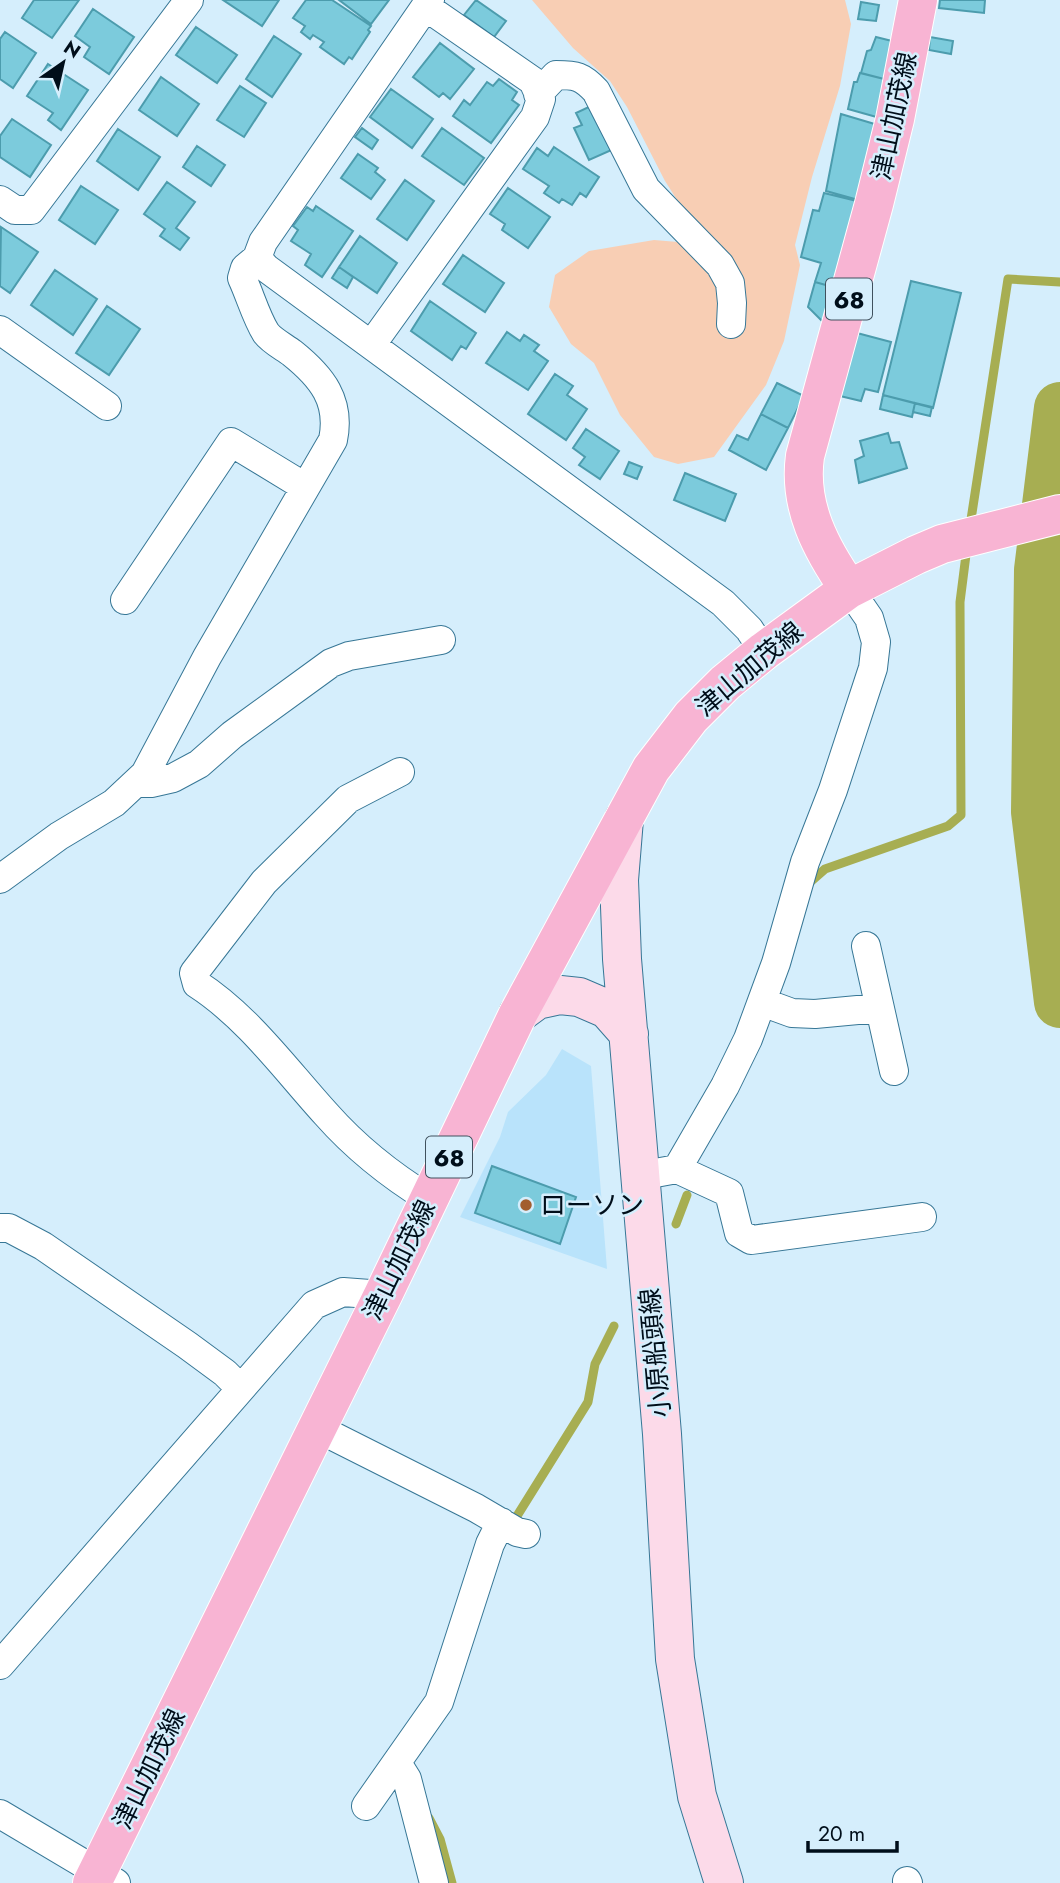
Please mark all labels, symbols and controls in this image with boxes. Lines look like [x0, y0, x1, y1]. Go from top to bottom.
north arrow [28, 28, 98, 98]
text: N [58, 34, 86, 65]
street label: 津山加茂線 [862, 48, 926, 184]
road number: 68 [826, 278, 872, 320]
street label: 津山加茂線 [687, 613, 811, 725]
road number: 68 [426, 1136, 472, 1177]
place label: ローソン [540, 1186, 644, 1224]
street label: 津山加茂線 [353, 1193, 445, 1327]
marker: ローソン [518, 1197, 534, 1213]
street label: 小原船頭線 [630, 1287, 680, 1419]
street label: 津山加茂線 [103, 1702, 195, 1836]
scale bar [808, 1810, 897, 1854]
text: 20 m [818, 1819, 865, 1849]

